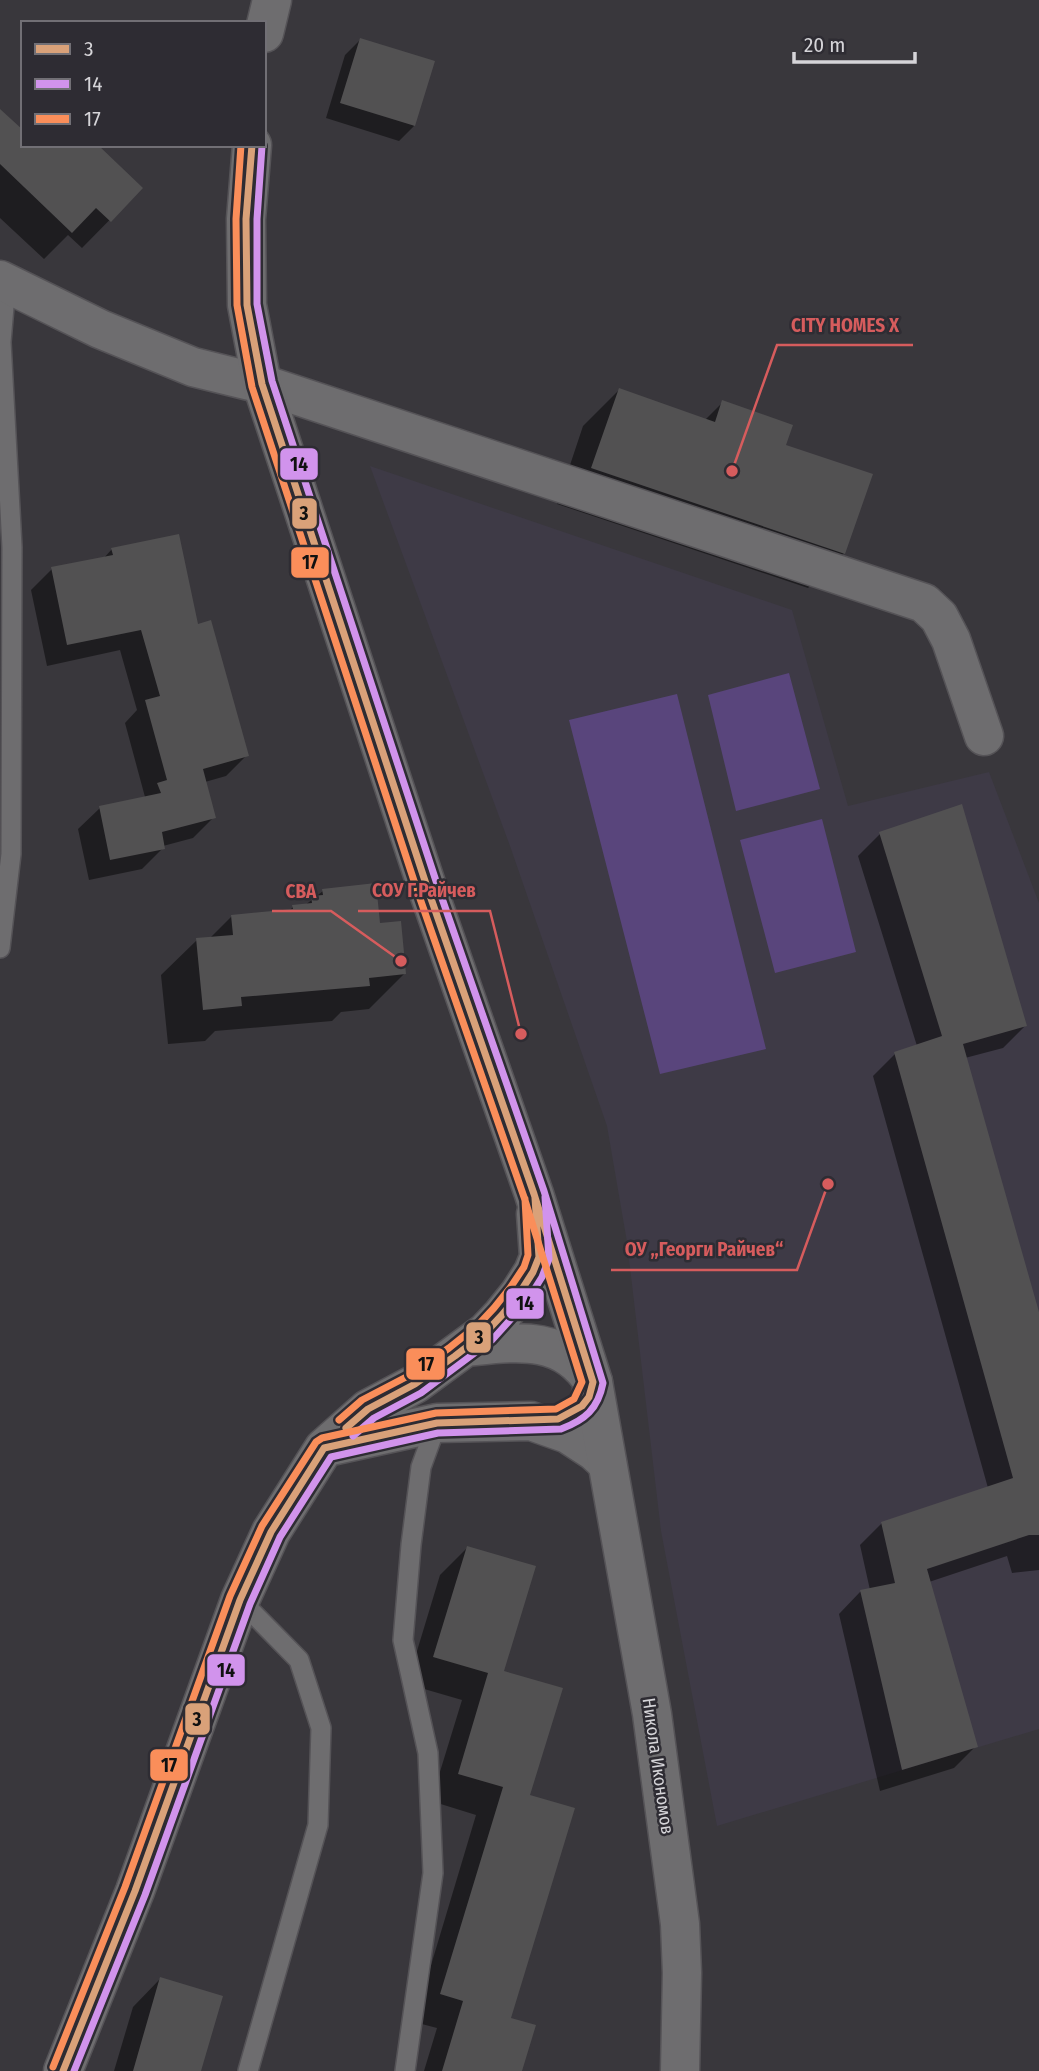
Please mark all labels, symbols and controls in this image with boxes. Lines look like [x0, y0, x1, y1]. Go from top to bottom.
legend [21, 21, 266, 147]
scale bar [794, 21, 915, 65]
text: 20 m [804, 32, 845, 58]
text: 3 [84, 36, 93, 62]
text: 14 [84, 71, 102, 97]
text: 17 [84, 106, 101, 132]
callout: CITY HOMES X [777, 305, 913, 345]
text: CITY HOMES X [791, 314, 900, 337]
line badge: 14 [279, 447, 319, 481]
text: 14 [290, 453, 308, 476]
line badge: 3 [291, 497, 318, 530]
text: 3 [299, 502, 309, 525]
line badge: 17 [290, 546, 330, 579]
text: 17 [302, 551, 318, 574]
callout: CBA [272, 871, 331, 911]
callout: СОУ Г.Райчев [358, 871, 490, 911]
text: СОУ Г.Райчев [372, 879, 476, 902]
text: CBA [286, 880, 317, 903]
callout: ОУ „Георги Райчев“ [611, 1230, 797, 1270]
text: ОУ „Георги Райчев“ [625, 1238, 783, 1261]
line badge: 14 [505, 1287, 545, 1320]
text: 14 [516, 1292, 534, 1315]
line badge: 3 [465, 1321, 492, 1354]
text: 3 [474, 1326, 484, 1349]
line badge: 17 [405, 1347, 446, 1381]
text: 17 [418, 1353, 434, 1376]
line badge: 14 [206, 1653, 246, 1687]
text: 14 [217, 1659, 235, 1682]
street label: Никола Икономов [638, 1696, 678, 1836]
line badge: 3 [184, 1702, 211, 1736]
text: 3 [192, 1708, 202, 1731]
line badge: 17 [149, 1748, 189, 1782]
text: 17 [161, 1754, 177, 1777]

